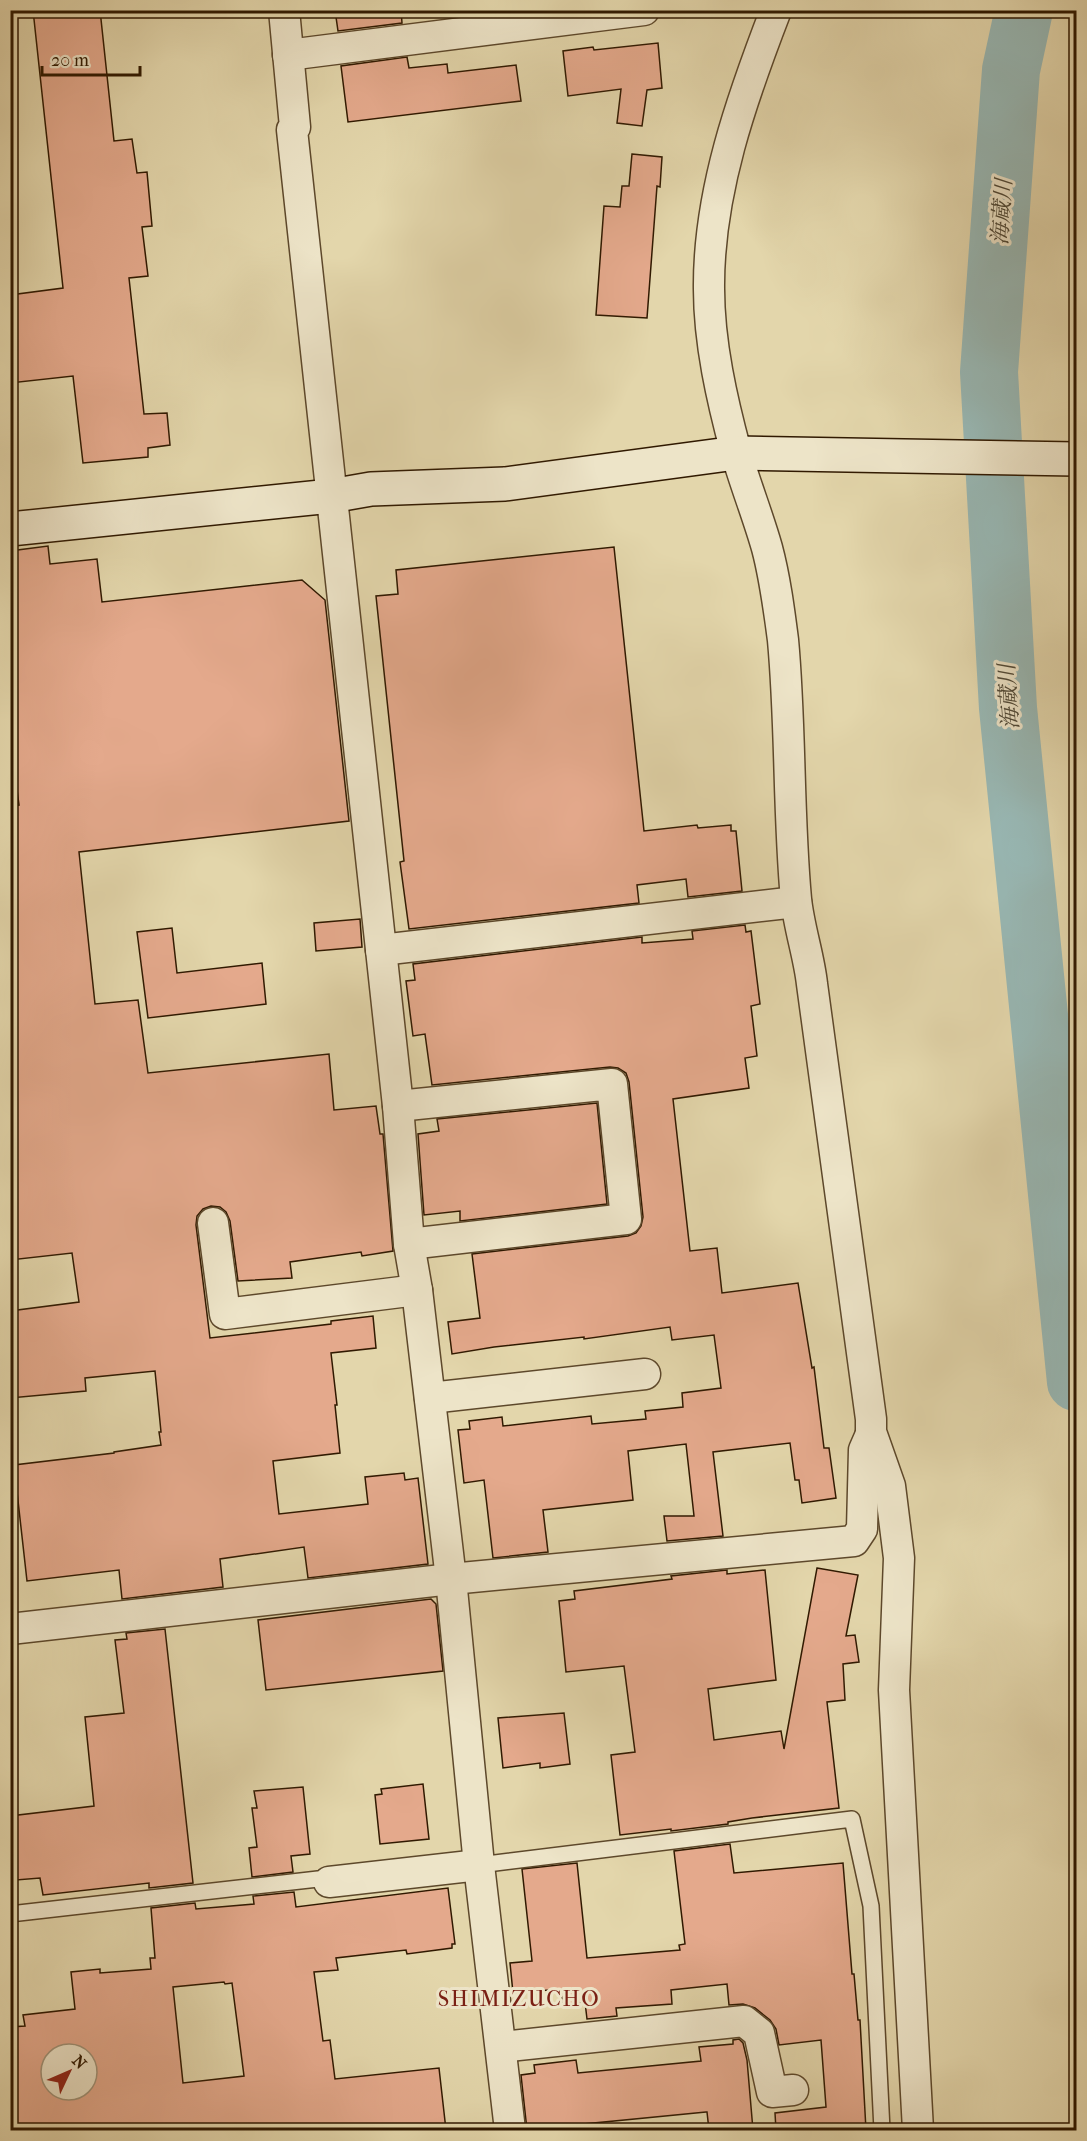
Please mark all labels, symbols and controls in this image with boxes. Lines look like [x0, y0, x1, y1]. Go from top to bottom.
scale bar [42, 39, 140, 77]
text: 20 m [51, 50, 89, 71]
water label: 海蔵川 [987, 176, 1017, 246]
water label: 海蔵川 [994, 661, 1024, 731]
district label: SHIMIZUCHO [438, 1986, 600, 2012]
north arrow [39, 2042, 99, 2102]
text: N [68, 2051, 91, 2074]

